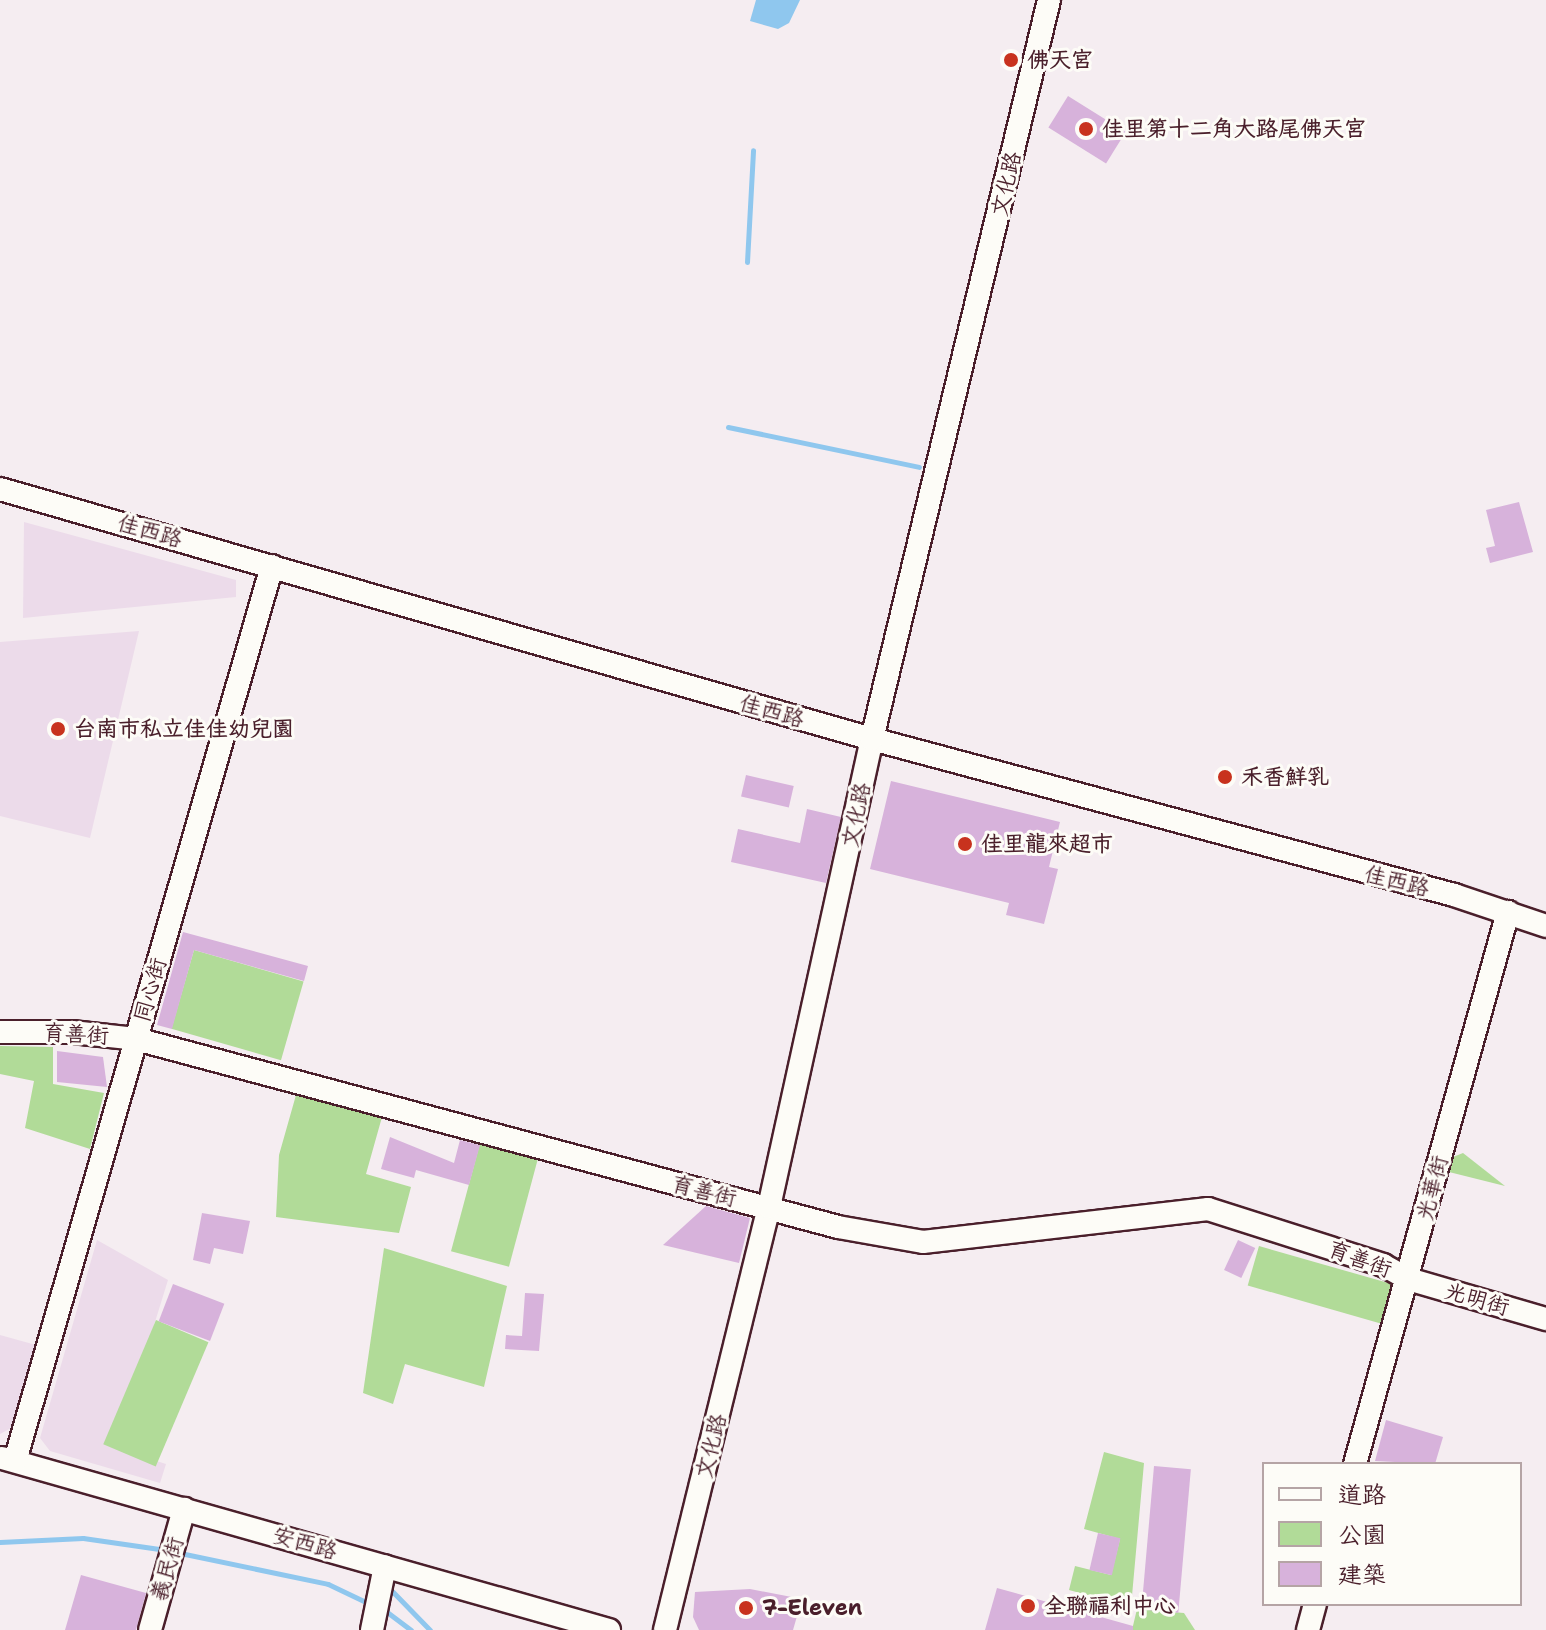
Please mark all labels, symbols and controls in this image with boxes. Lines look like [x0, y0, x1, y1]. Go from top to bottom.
place label: 佛天宮 [1027, 47, 1093, 73]
marker: 佛天宮 [1002, 51, 1020, 69]
place label: 佳里第十二角大路尾佛天宮 [1102, 116, 1366, 142]
marker: 佳里第十二角大路尾佛天宮 [1077, 120, 1095, 138]
street label: 文化路 [986, 149, 1026, 219]
street label: 佳西路 [115, 509, 185, 553]
street label: 佳西路 [737, 689, 807, 733]
place label: 台南市私立佳佳幼兒園 [74, 716, 294, 742]
marker: 台南市私立佳佳幼兒園 [49, 720, 67, 738]
place label: 禾香鮮乳 [1241, 764, 1329, 790]
marker: 禾香鮮乳 [1216, 768, 1234, 786]
street label: 文化路 [836, 780, 876, 850]
place label: 佳里龍來超市 [981, 831, 1113, 857]
marker: 佳里龍來超市 [956, 835, 974, 853]
street label: 佳西路 [1362, 860, 1432, 902]
street label: 同心街 [128, 955, 172, 1025]
street label: 育善街 [42, 1019, 110, 1049]
street label: 光華街 [1411, 1153, 1453, 1223]
street label: 育善街 [669, 1170, 739, 1212]
street label: 育善街 [1324, 1235, 1396, 1283]
street label: 光明街 [1442, 1277, 1512, 1321]
street label: 文化路 [690, 1411, 732, 1481]
legend [1262, 1462, 1522, 1606]
text: 道路 [1338, 1479, 1386, 1511]
text: 公園 [1338, 1519, 1386, 1551]
street label: 安西路 [270, 1521, 340, 1565]
street label: 義民街 [145, 1534, 189, 1604]
text: 建築 [1338, 1559, 1386, 1591]
place label: 全聯福利中心 [1044, 1593, 1176, 1619]
place label: 7-Eleven [762, 1595, 862, 1621]
marker: 全聯福利中心 [1019, 1597, 1037, 1615]
marker: 7-Eleven [737, 1599, 755, 1617]

